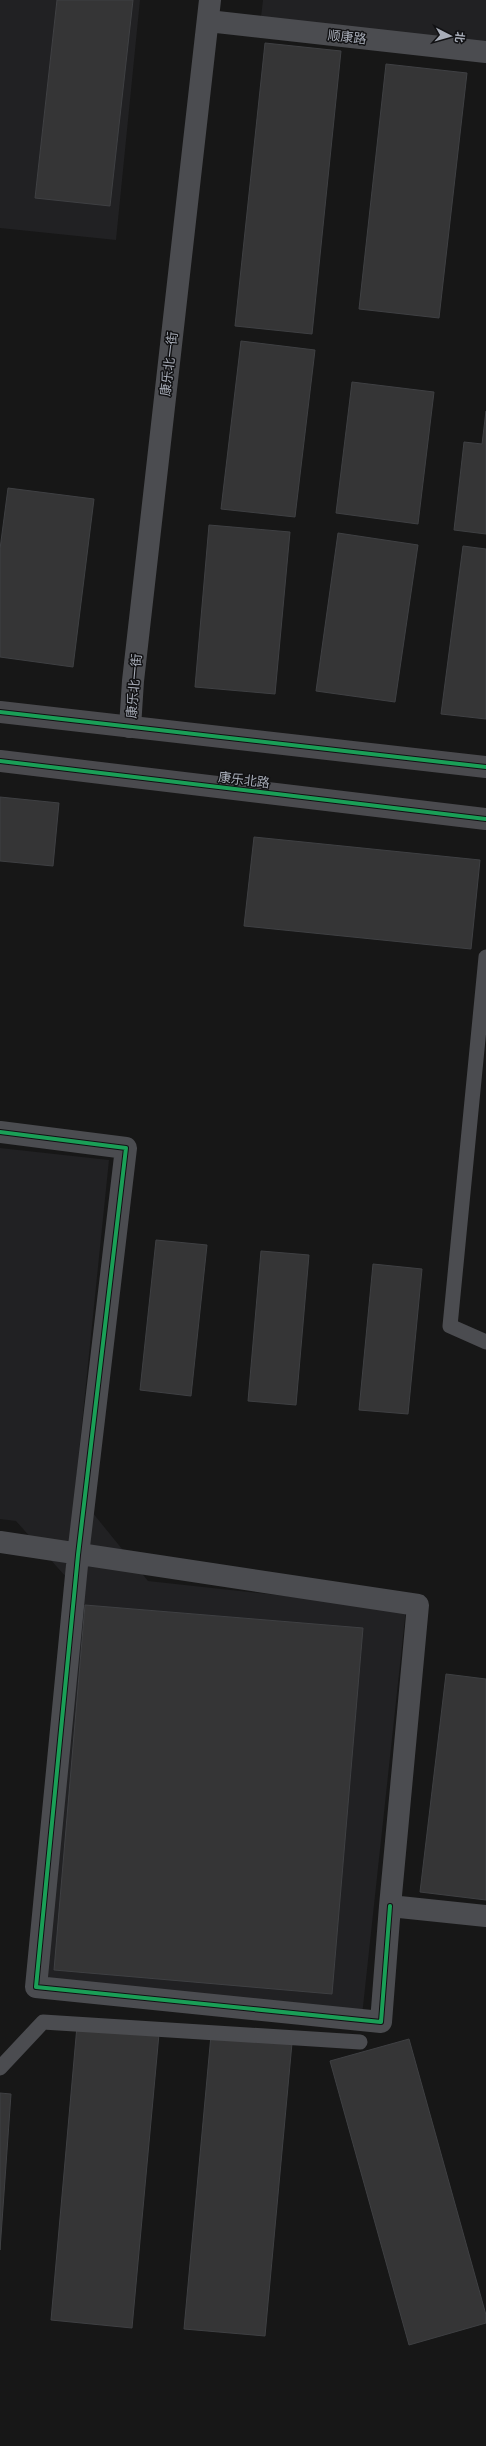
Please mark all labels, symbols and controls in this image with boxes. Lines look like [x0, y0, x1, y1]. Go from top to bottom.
north arrow [430, 16, 470, 56]
street label: 顺康路 [327, 28, 367, 46]
text: 北 [452, 31, 466, 43]
street label: 康乐北一街 [158, 331, 180, 397]
street label: 康乐北一街 [124, 653, 144, 719]
street label: 康乐北路 [217, 769, 271, 791]

